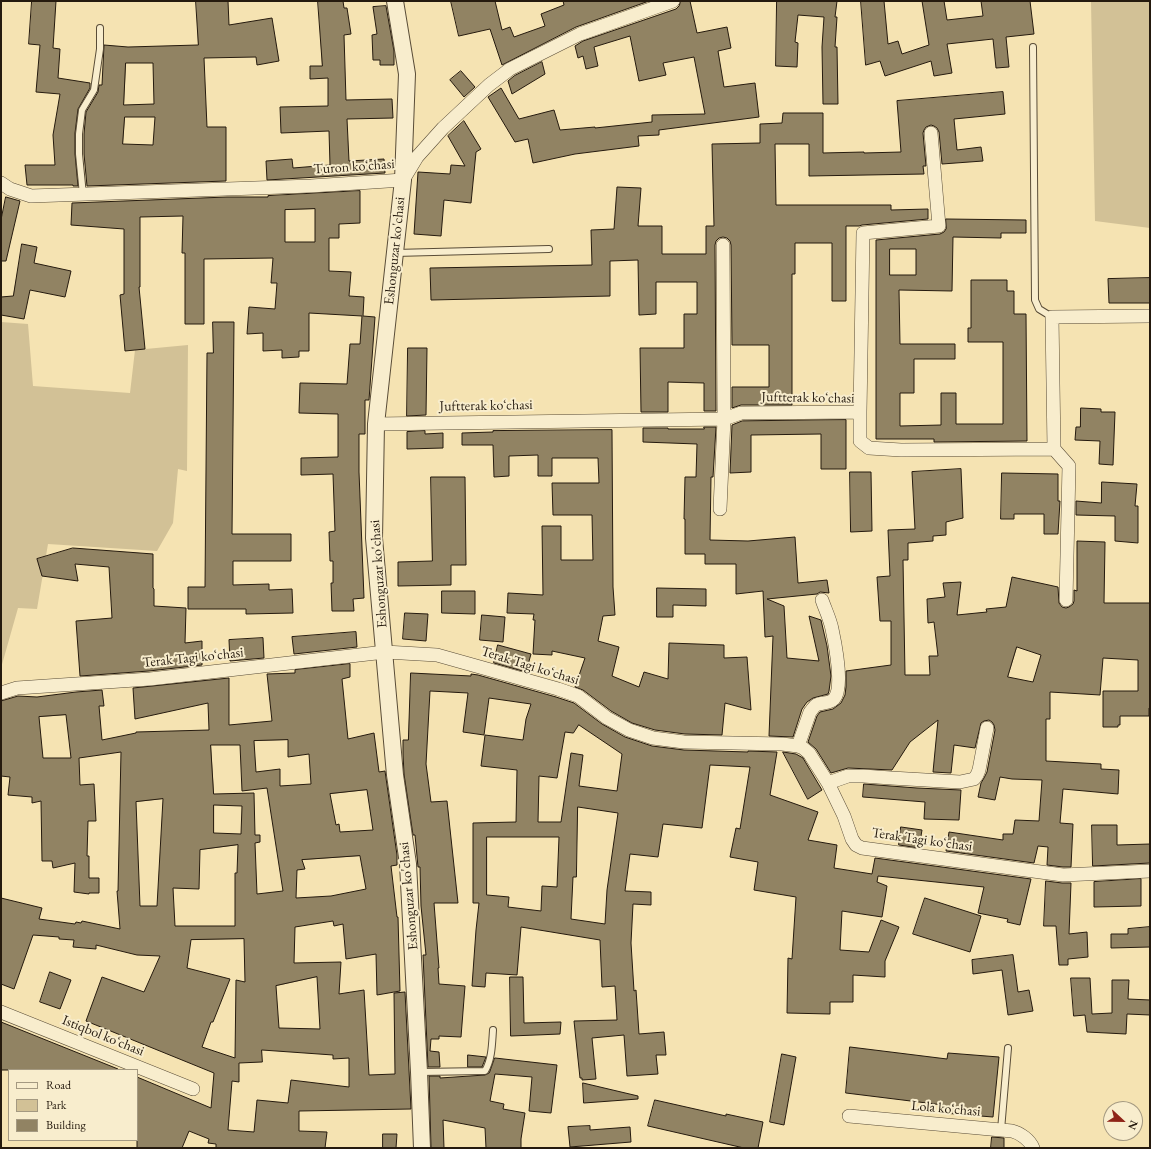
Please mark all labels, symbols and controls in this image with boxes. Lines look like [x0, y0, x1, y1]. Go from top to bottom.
street label: Turon koʻchasi [313, 156, 395, 178]
street label: Eshonguzar ko'chasi [381, 196, 409, 306]
street label: Juftterak koʻchasi [761, 389, 855, 407]
street label: Juftterak koʻchasi [439, 397, 533, 415]
street label: Eshonguzar ko'chasi [367, 519, 391, 629]
street label: Terak Tagi koʻchasi [479, 643, 581, 689]
street label: Terak Tagi koʻchasi [142, 644, 244, 672]
street label: Terak Tagi koʻchasi [871, 825, 973, 855]
street label: Eshonguzar ko'chasi [396, 841, 422, 951]
street label: Istiqbol koʻchasi [59, 1012, 147, 1060]
legend [8, 1069, 138, 1141]
text: Road [46, 1077, 71, 1093]
text: Park [46, 1097, 66, 1113]
street label: Lola koʻchasi [911, 1098, 981, 1120]
north arrow [1103, 1101, 1143, 1141]
text: Building [46, 1117, 86, 1133]
text: N [1125, 1118, 1141, 1132]

